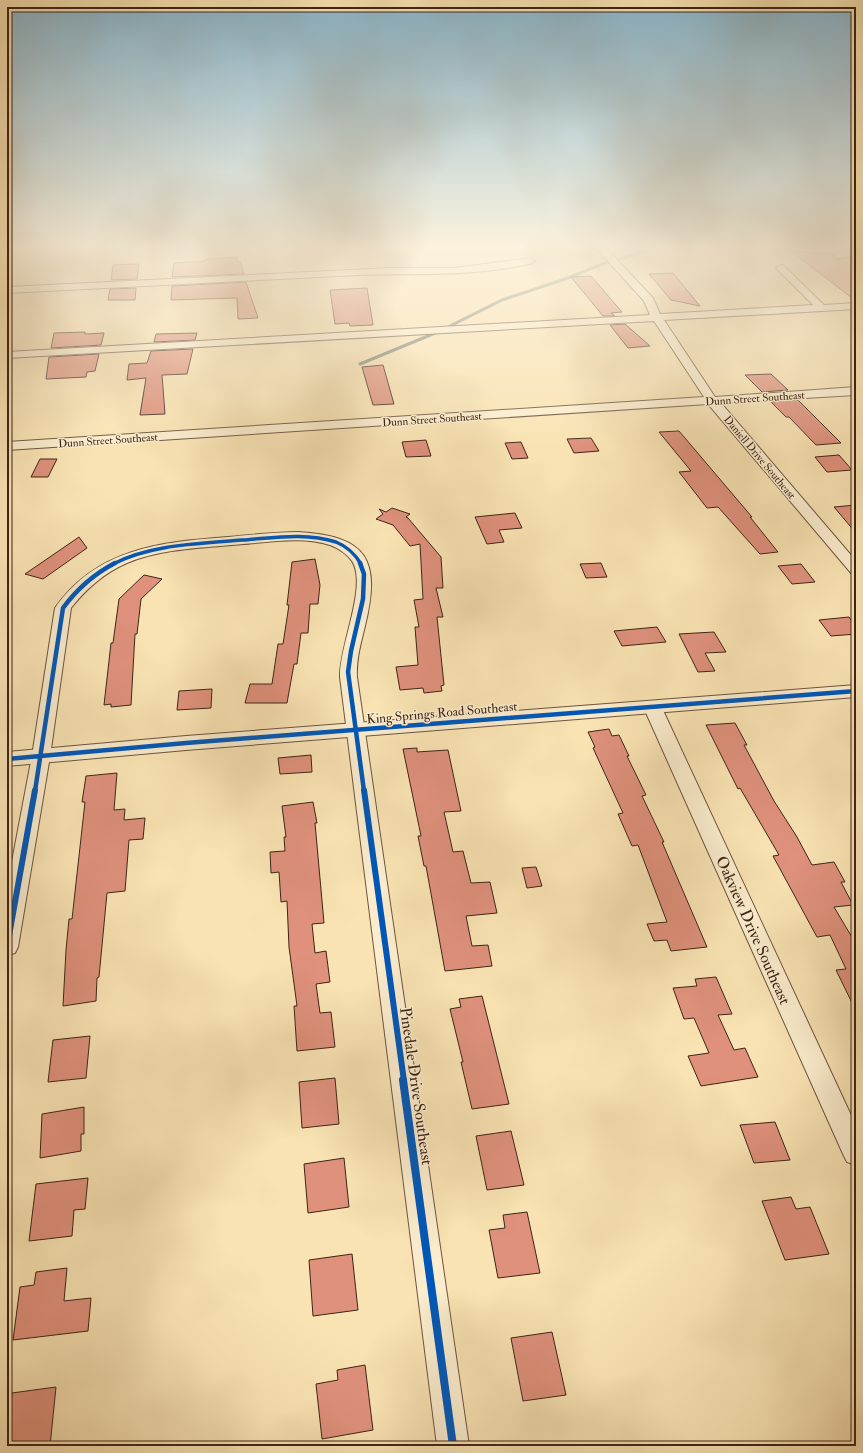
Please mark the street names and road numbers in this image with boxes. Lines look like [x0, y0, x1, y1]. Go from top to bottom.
street label: Dunn Street Southeast [705, 388, 806, 408]
street label: Dunn Street Southeast [382, 409, 483, 429]
street label: Daniell Drive Southeast [721, 413, 799, 502]
street label: Dunn Street Southeast [58, 430, 159, 450]
street label: King Springs Road Southeast [366, 698, 518, 729]
street label: Oakview Drive Southeast [711, 853, 795, 1008]
street label: Pinedale Drive Southeast [395, 1006, 437, 1166]

